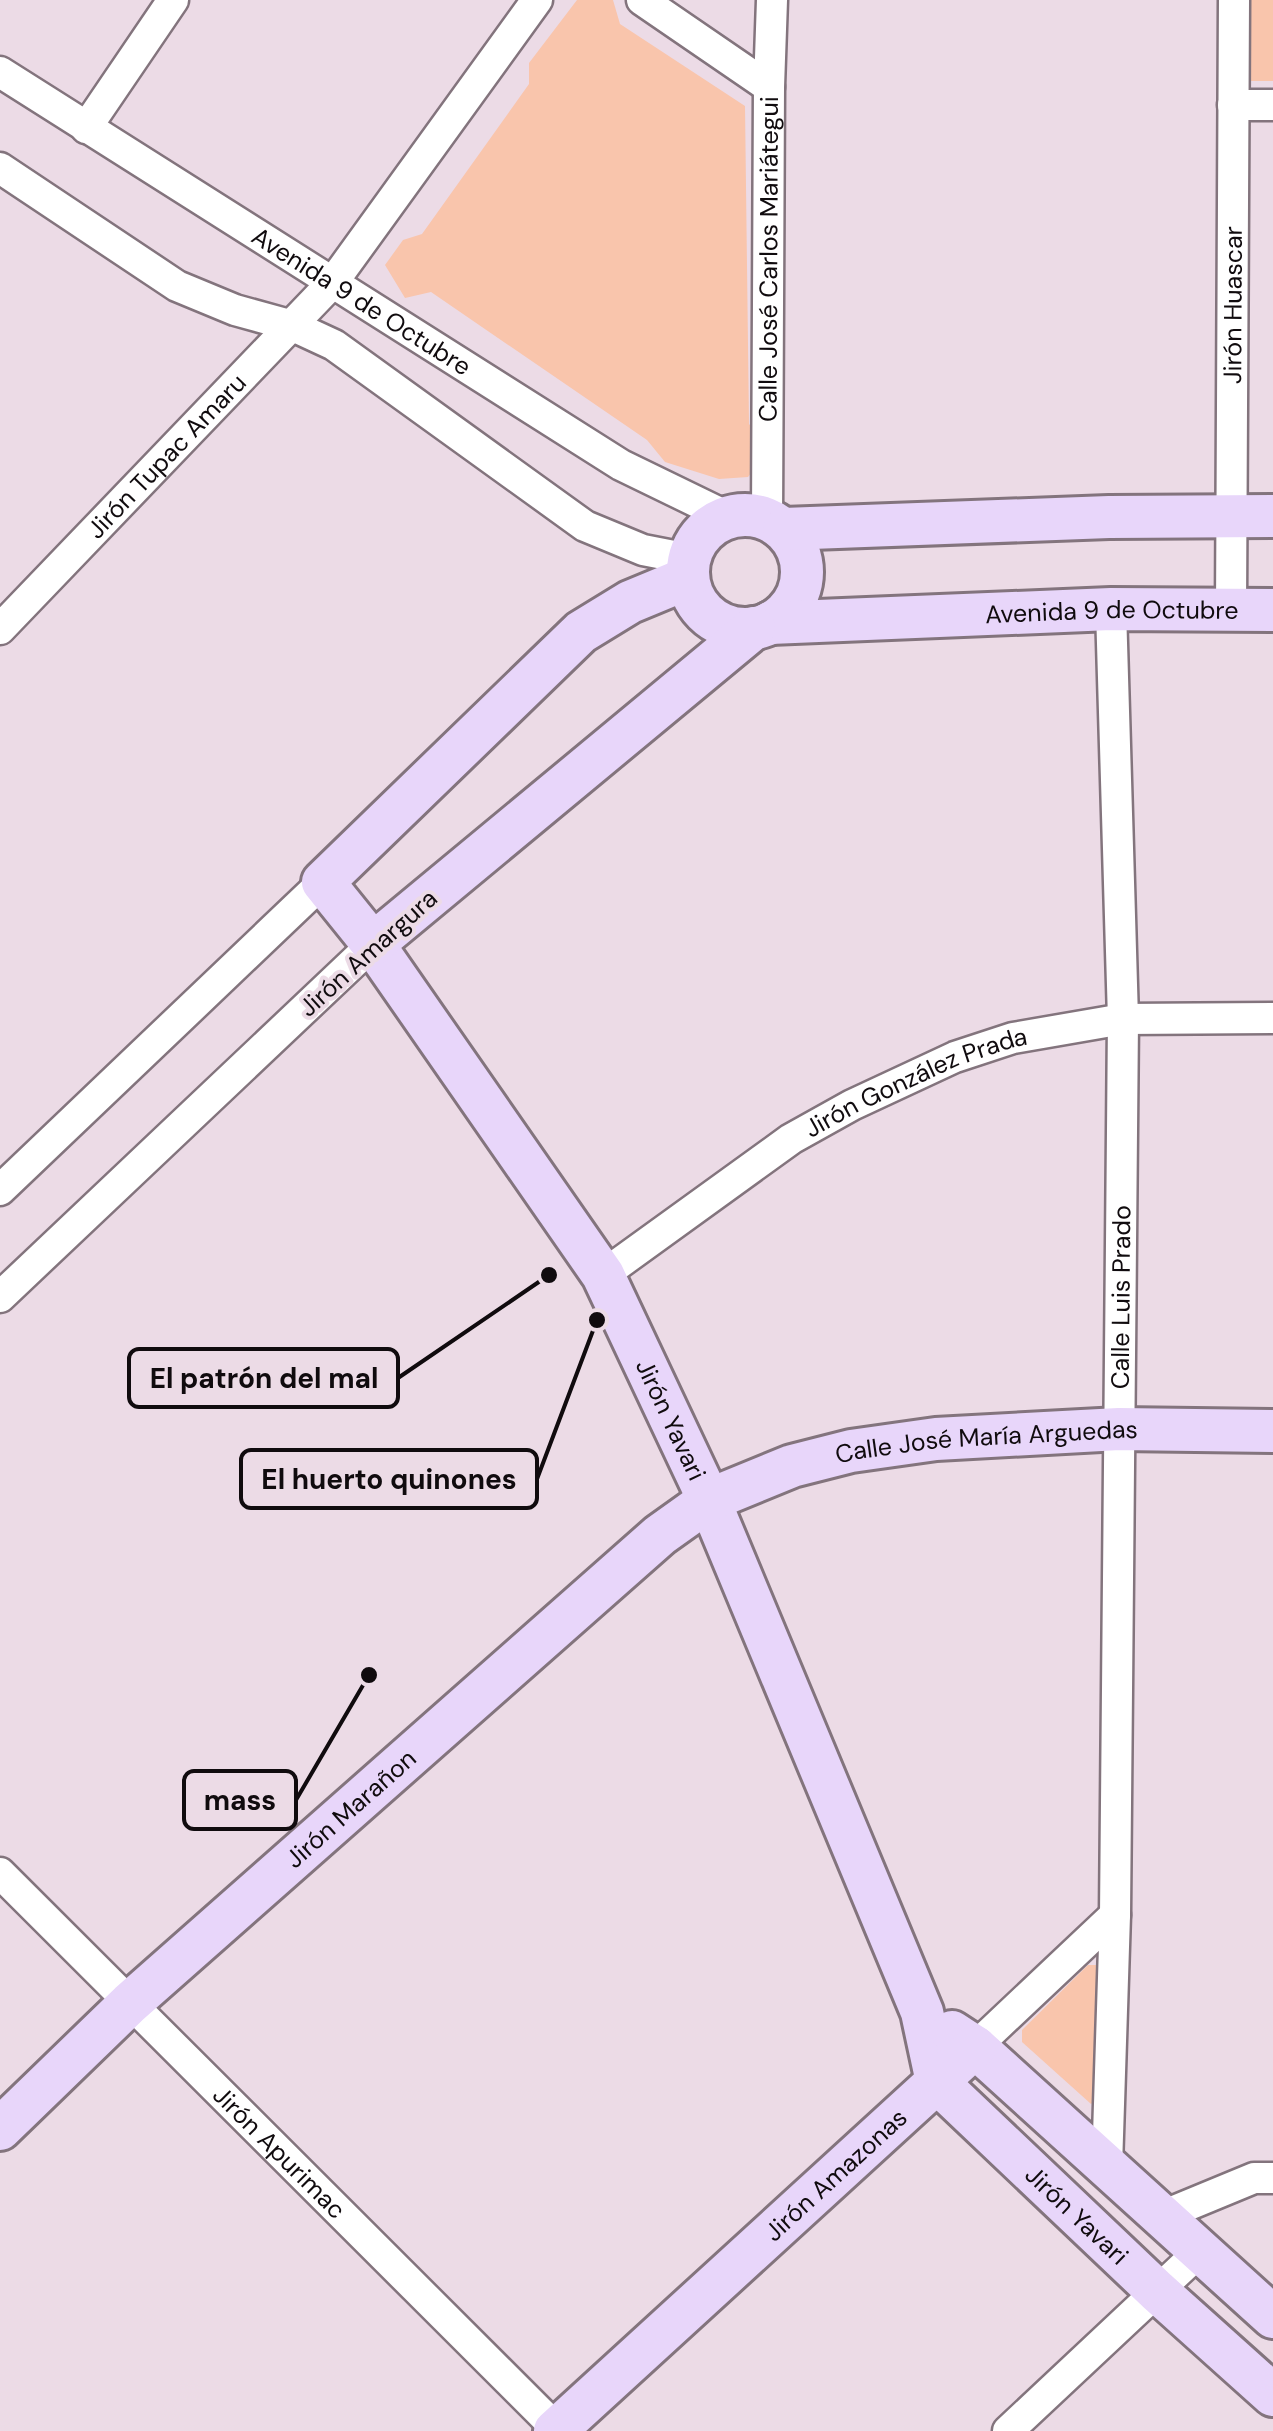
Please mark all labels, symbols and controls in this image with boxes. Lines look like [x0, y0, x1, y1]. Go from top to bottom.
street label: Calle José Carlos Mariátegui [751, 96, 785, 422]
street label: Avenida 9 de Octubre [246, 219, 478, 383]
street label: Jirón Huascar [1216, 226, 1249, 384]
street label: Jirón Tupac Amaru [79, 366, 253, 545]
street label: Avenida 9 de Octubre [984, 592, 1239, 631]
street label: Jirón Amargura [292, 882, 444, 1024]
street label: Jirón González Prada [798, 1019, 1030, 1145]
street label: Calle Luis Prado [1103, 1205, 1138, 1389]
callout: El patrón del mal [129, 1349, 398, 1407]
street label: Jirón Yavari [628, 1354, 714, 1486]
text: El patrón del mal [150, 1360, 378, 1397]
street label: Calle José María Arguedas [832, 1412, 1138, 1471]
callout: El huerto quinones [241, 1450, 537, 1508]
text: El huerto quinones [261, 1461, 517, 1498]
street label: Jirón Marañon [278, 1742, 423, 1875]
callout: mass [184, 1771, 296, 1829]
text: mass [204, 1782, 276, 1819]
street label: Jirón Apurimac [206, 2078, 353, 2226]
street label: Jirón Amazonas [757, 2101, 914, 2248]
street label: Jirón Yavari [1018, 2158, 1136, 2272]

